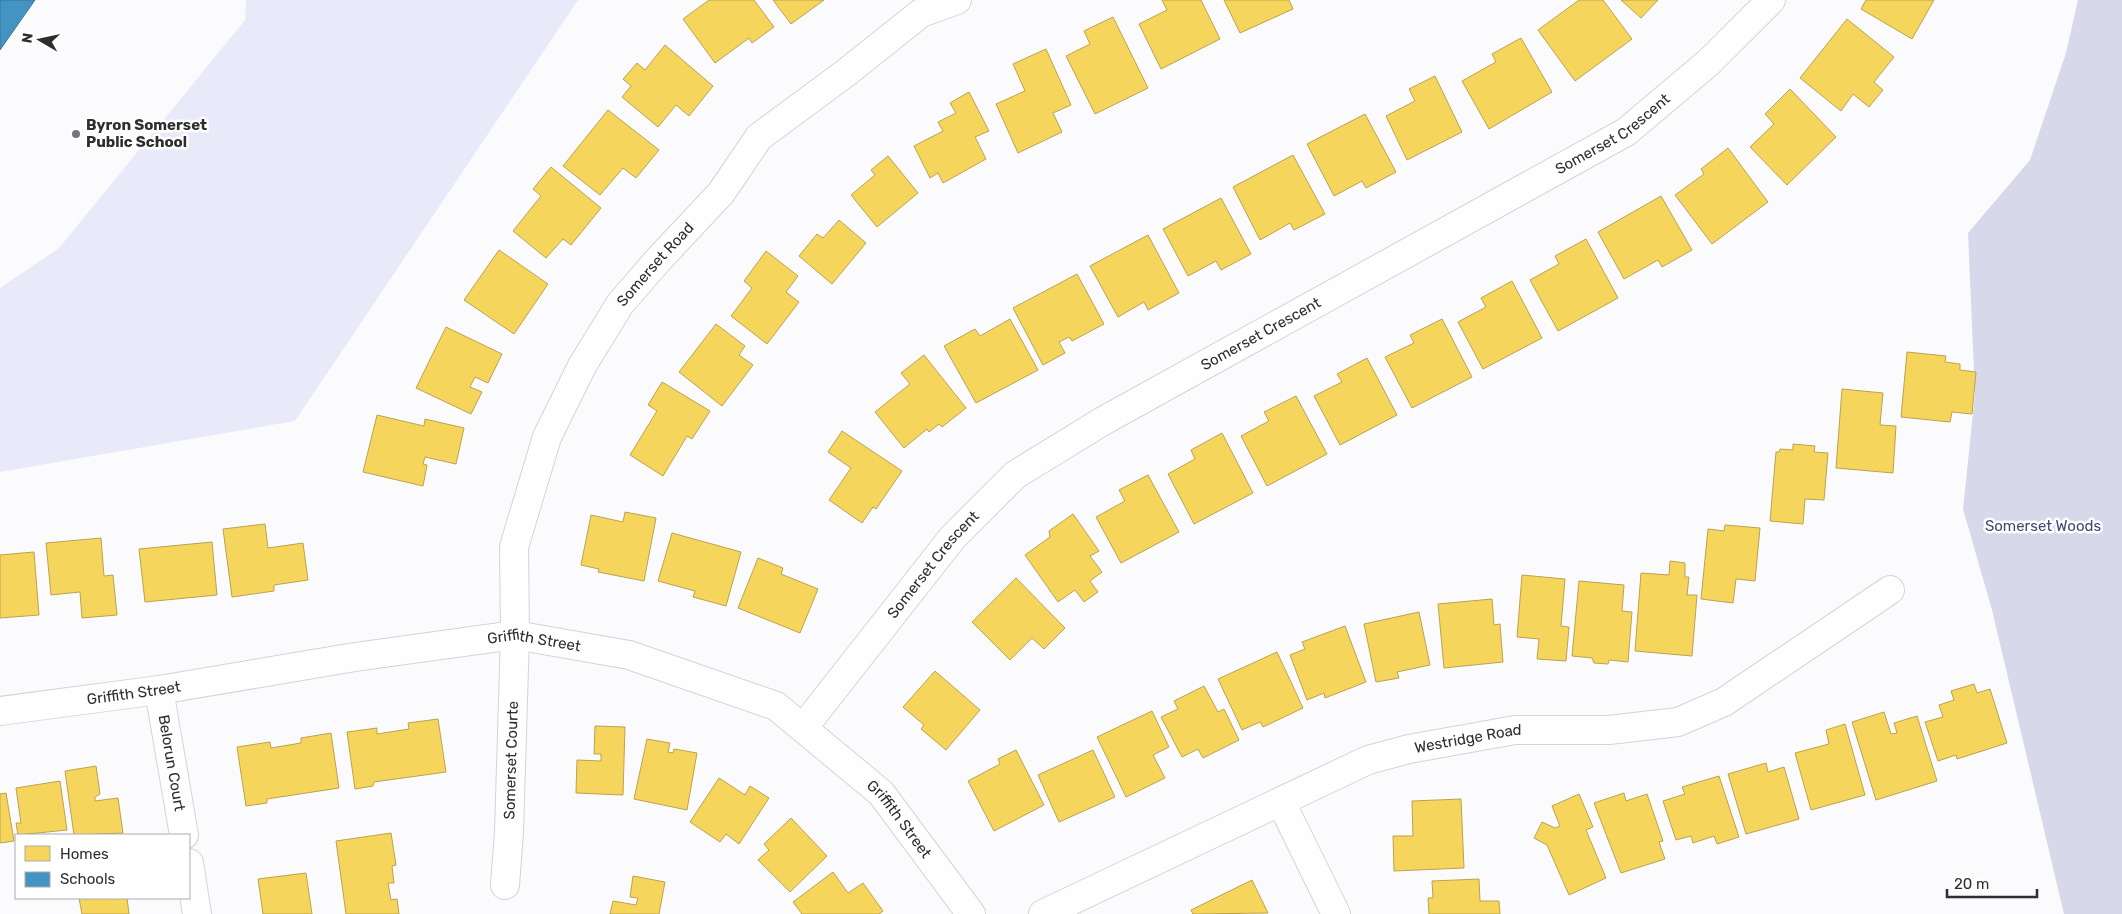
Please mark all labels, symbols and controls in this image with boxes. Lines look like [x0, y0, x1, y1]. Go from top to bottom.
north arrow [15, 15, 65, 65]
text: N [18, 32, 37, 44]
street label: Somerset Crescent [1552, 90, 1674, 178]
place label: Byron Somerset Public School [86, 116, 207, 151]
marker: Byron Somerset Public School [70, 128, 82, 140]
street label: Somerset Road [613, 219, 698, 310]
street label: Somerset Crescent [1198, 293, 1324, 374]
street label: Somerset Crescent [884, 507, 983, 622]
park label: Somerset Woods [1985, 517, 2101, 535]
street label: Griffith Street [486, 625, 582, 655]
street label: Griffith Street [86, 677, 182, 708]
street label: Somerset Courte [500, 701, 522, 820]
street label: Belorun Court [154, 713, 189, 813]
street label: Westridge Road [1413, 721, 1521, 757]
street label: Griffith Street [863, 776, 935, 862]
legend [15, 834, 190, 899]
text: Homes [60, 845, 109, 863]
scale bar [1947, 866, 2037, 898]
text: Schools [60, 870, 116, 888]
text: 20 m [1954, 875, 1989, 893]

